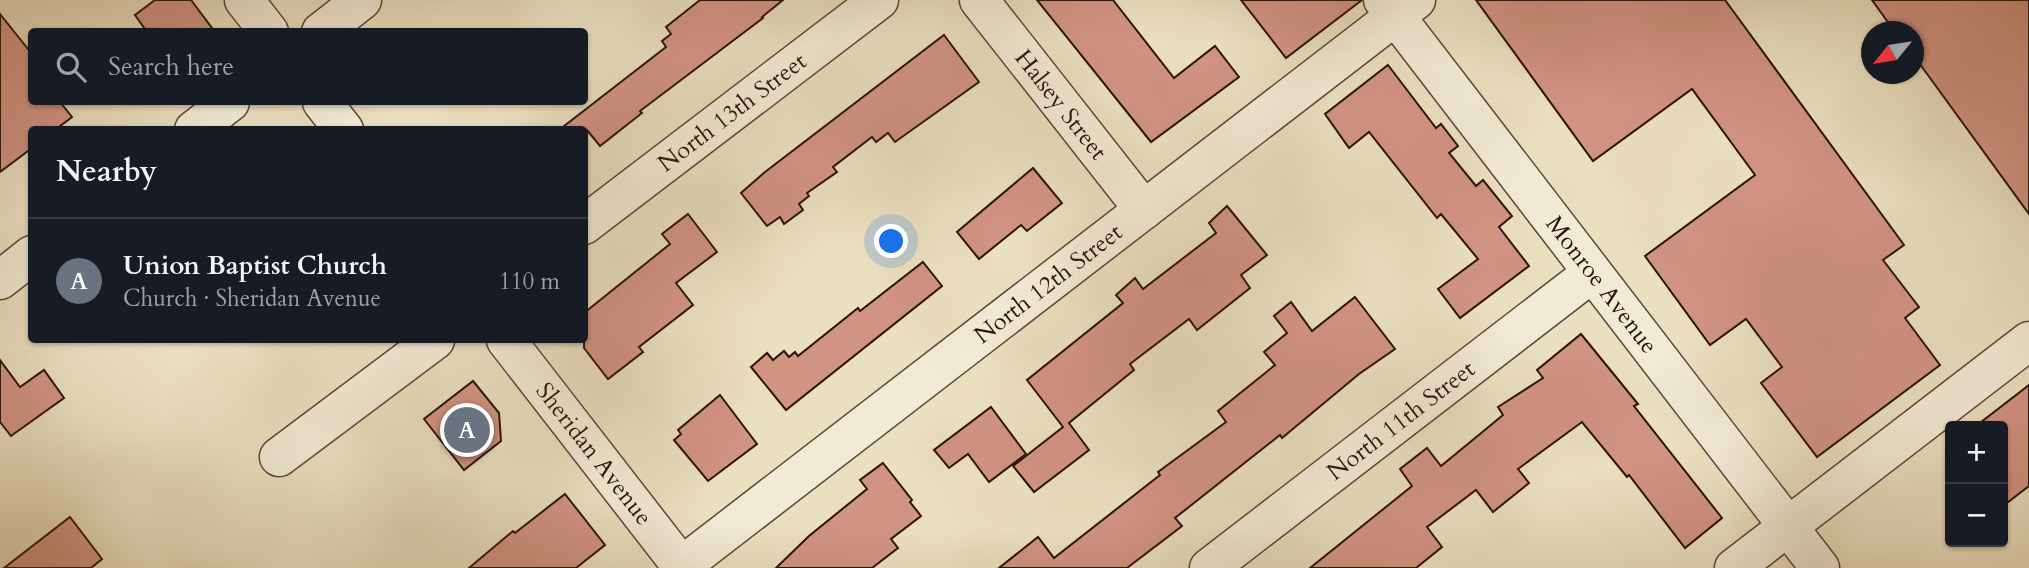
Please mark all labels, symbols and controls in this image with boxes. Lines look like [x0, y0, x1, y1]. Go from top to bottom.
north arrow [1861, 21, 1924, 84]
search box [28, 28, 588, 105]
street label: Halsey Street [1007, 43, 1115, 167]
street label: North 13th Street [651, 45, 814, 180]
icon: search [52, 48, 90, 86]
text: Search here [108, 49, 234, 84]
text: Nearby [56, 151, 157, 192]
street label: Monroe Avenue [1538, 209, 1665, 361]
street label: North 12th Street [967, 216, 1130, 352]
your location [874, 224, 908, 258]
text: Union Baptist Church [123, 248, 387, 283]
text: A [70, 266, 88, 297]
text: 110 m [499, 266, 560, 297]
text: Church · Sheridan Avenue [123, 283, 381, 314]
street label: North 11th Street [1320, 353, 1482, 488]
street label: Sheridan Avenue [528, 376, 660, 532]
pin: A [444, 404, 490, 456]
map controls [1945, 421, 2008, 547]
button: + [1945, 421, 2008, 484]
button: − [1945, 484, 2008, 547]

